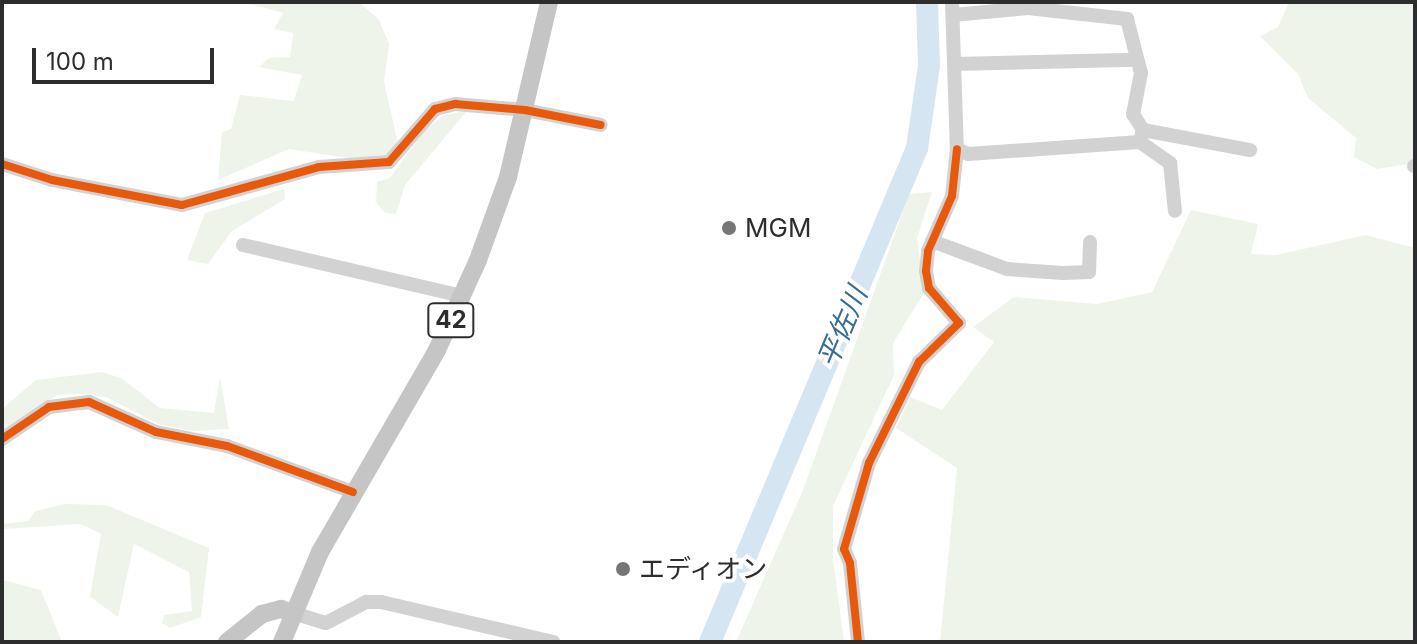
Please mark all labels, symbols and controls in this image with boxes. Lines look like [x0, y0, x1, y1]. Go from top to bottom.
scale bar [36, 32, 218, 82]
text: 100 m [46, 47, 114, 76]
place label: MGM [745, 212, 811, 244]
marker: MGM [720, 219, 738, 237]
water label: 平佐川 [810, 282, 874, 372]
road number: 42 [427, 300, 475, 340]
place label: エディオン [639, 553, 769, 585]
marker: エディオン [614, 560, 632, 578]

